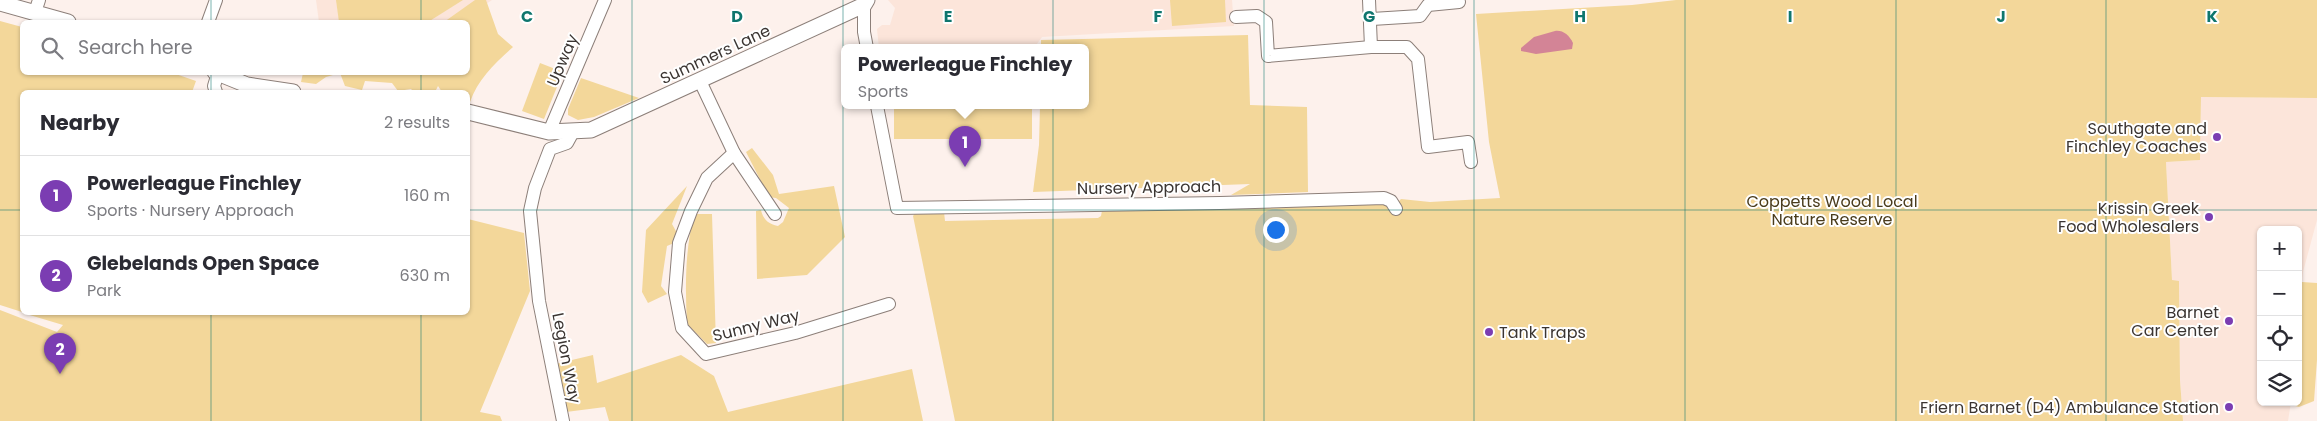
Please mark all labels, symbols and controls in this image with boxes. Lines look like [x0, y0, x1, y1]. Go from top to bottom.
text: C [521, 5, 533, 28]
text: D [731, 5, 743, 28]
text: E [944, 5, 952, 28]
text: F [1154, 5, 1163, 28]
text: G [1363, 5, 1375, 28]
text: H [1574, 5, 1586, 28]
text: I [1788, 5, 1792, 28]
text: J [1996, 5, 2006, 28]
text: K [2206, 5, 2218, 28]
street label: Summers Lane [656, 19, 774, 90]
search box [20, 20, 470, 75]
street label: Upway [541, 31, 584, 90]
icon: search [38, 34, 66, 62]
text: Search here [78, 34, 192, 61]
popup [841, 44, 1089, 109]
text: Powerleague Finchley [858, 51, 1072, 78]
text: Sports [858, 80, 908, 103]
text: Nearby [40, 108, 120, 137]
text: 2 results [384, 111, 450, 134]
place label: Southgate and Finchley Coaches [2066, 117, 2207, 158]
pin: 1 [949, 126, 981, 167]
marker: Southgate and Finchley Coaches [2211, 131, 2223, 143]
text: Powerleague Finchley [87, 170, 301, 197]
street label: Nursery Approach [1077, 175, 1221, 200]
text: 1 [53, 184, 59, 207]
text: 160 m [404, 184, 450, 207]
park label: Coppetts Wood Local Nature Reserve [1746, 190, 1918, 231]
place label: Krissin Greek Food Wholesalers [2058, 197, 2200, 238]
text: Sports · Nursery Approach [87, 199, 294, 222]
marker: Krissin Greek Food Wholesalers [2203, 211, 2215, 223]
your location [1263, 217, 1289, 243]
map controls [2257, 226, 2302, 406]
button: + [2257, 226, 2302, 271]
text: Glebelands Open Space [87, 250, 319, 277]
text: 2 [51, 264, 61, 287]
text: 630 m [400, 264, 450, 287]
button: − [2257, 271, 2302, 316]
text: Park [87, 279, 121, 302]
place label: Barnet Car Center [2131, 301, 2219, 342]
street label: Sunny Way [710, 304, 802, 347]
street label: Legion Way [546, 311, 587, 405]
marker: Barnet Car Center [2223, 315, 2235, 327]
button: locate [2257, 316, 2302, 361]
place label: Tank Traps [1499, 321, 1586, 344]
marker: Tank Traps [1483, 326, 1495, 338]
pin: 2 [44, 333, 76, 374]
button: layers [2257, 361, 2302, 406]
place label: Friern Barnet (D4) Ambulance Station [1920, 396, 2219, 419]
marker: Friern Barnet (D4) Ambulance Station [2223, 401, 2235, 413]

